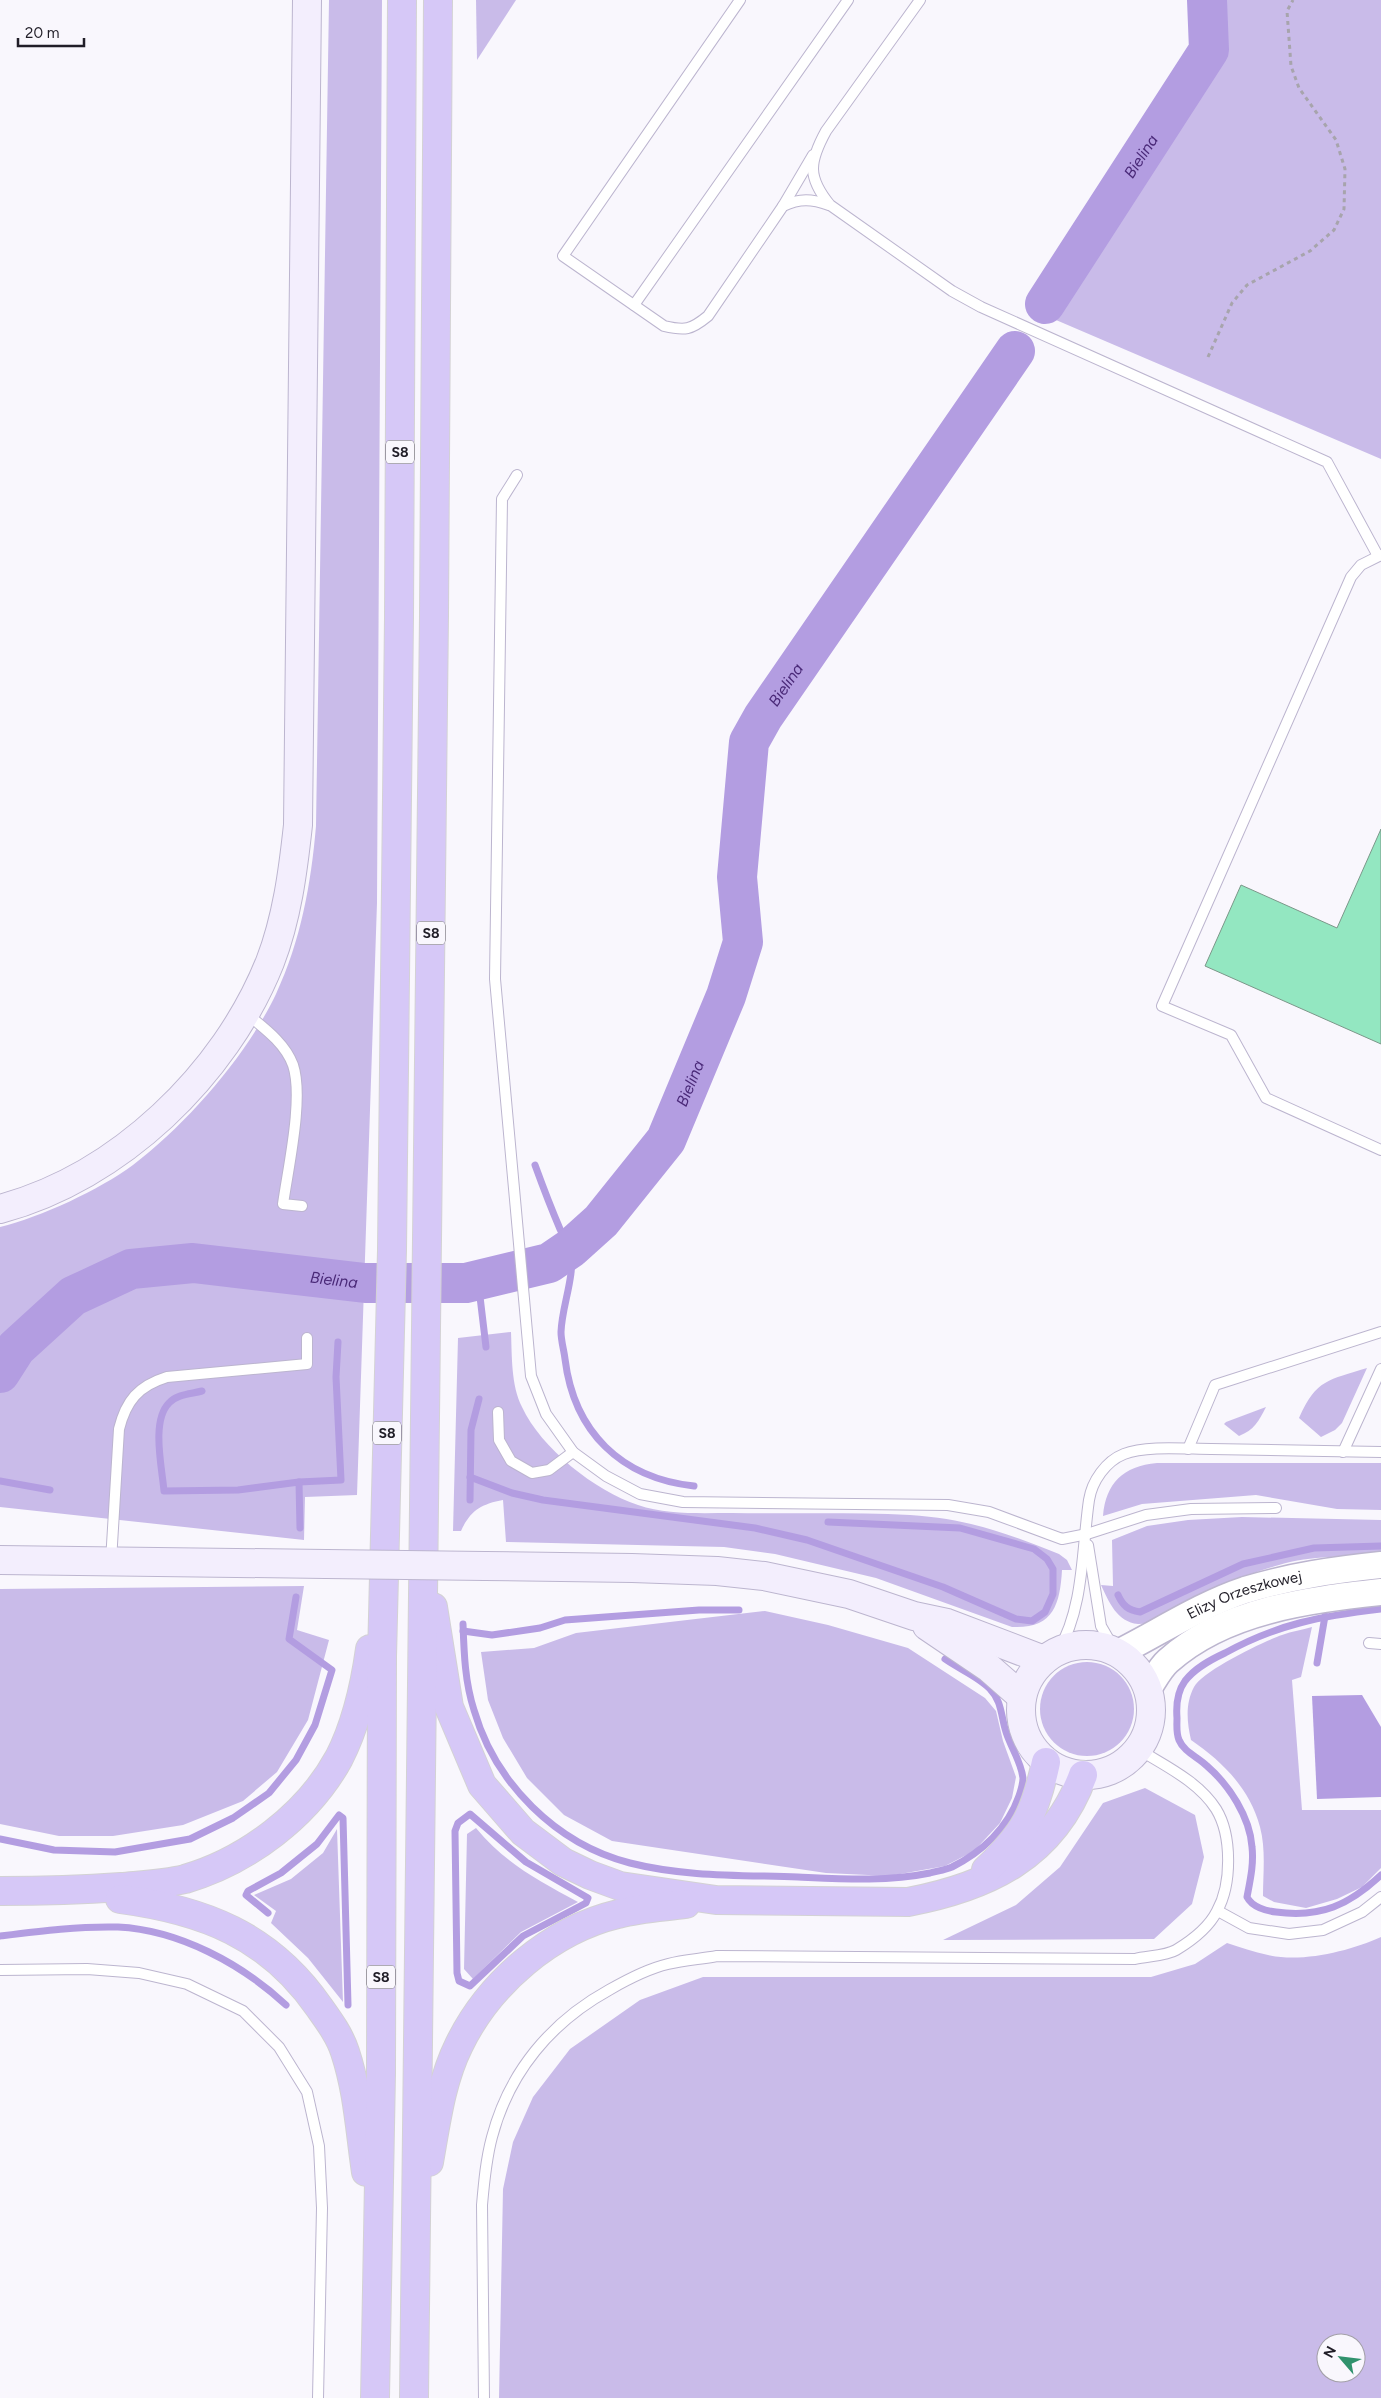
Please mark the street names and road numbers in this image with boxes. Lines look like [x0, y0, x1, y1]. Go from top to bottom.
road number: S8 [386, 441, 414, 464]
road number: S8 [417, 921, 445, 944]
road number: S8 [373, 1422, 401, 1445]
street label: Elizy Orzeszkowej [1184, 1567, 1304, 1623]
road number: S8 [367, 1965, 395, 1988]

